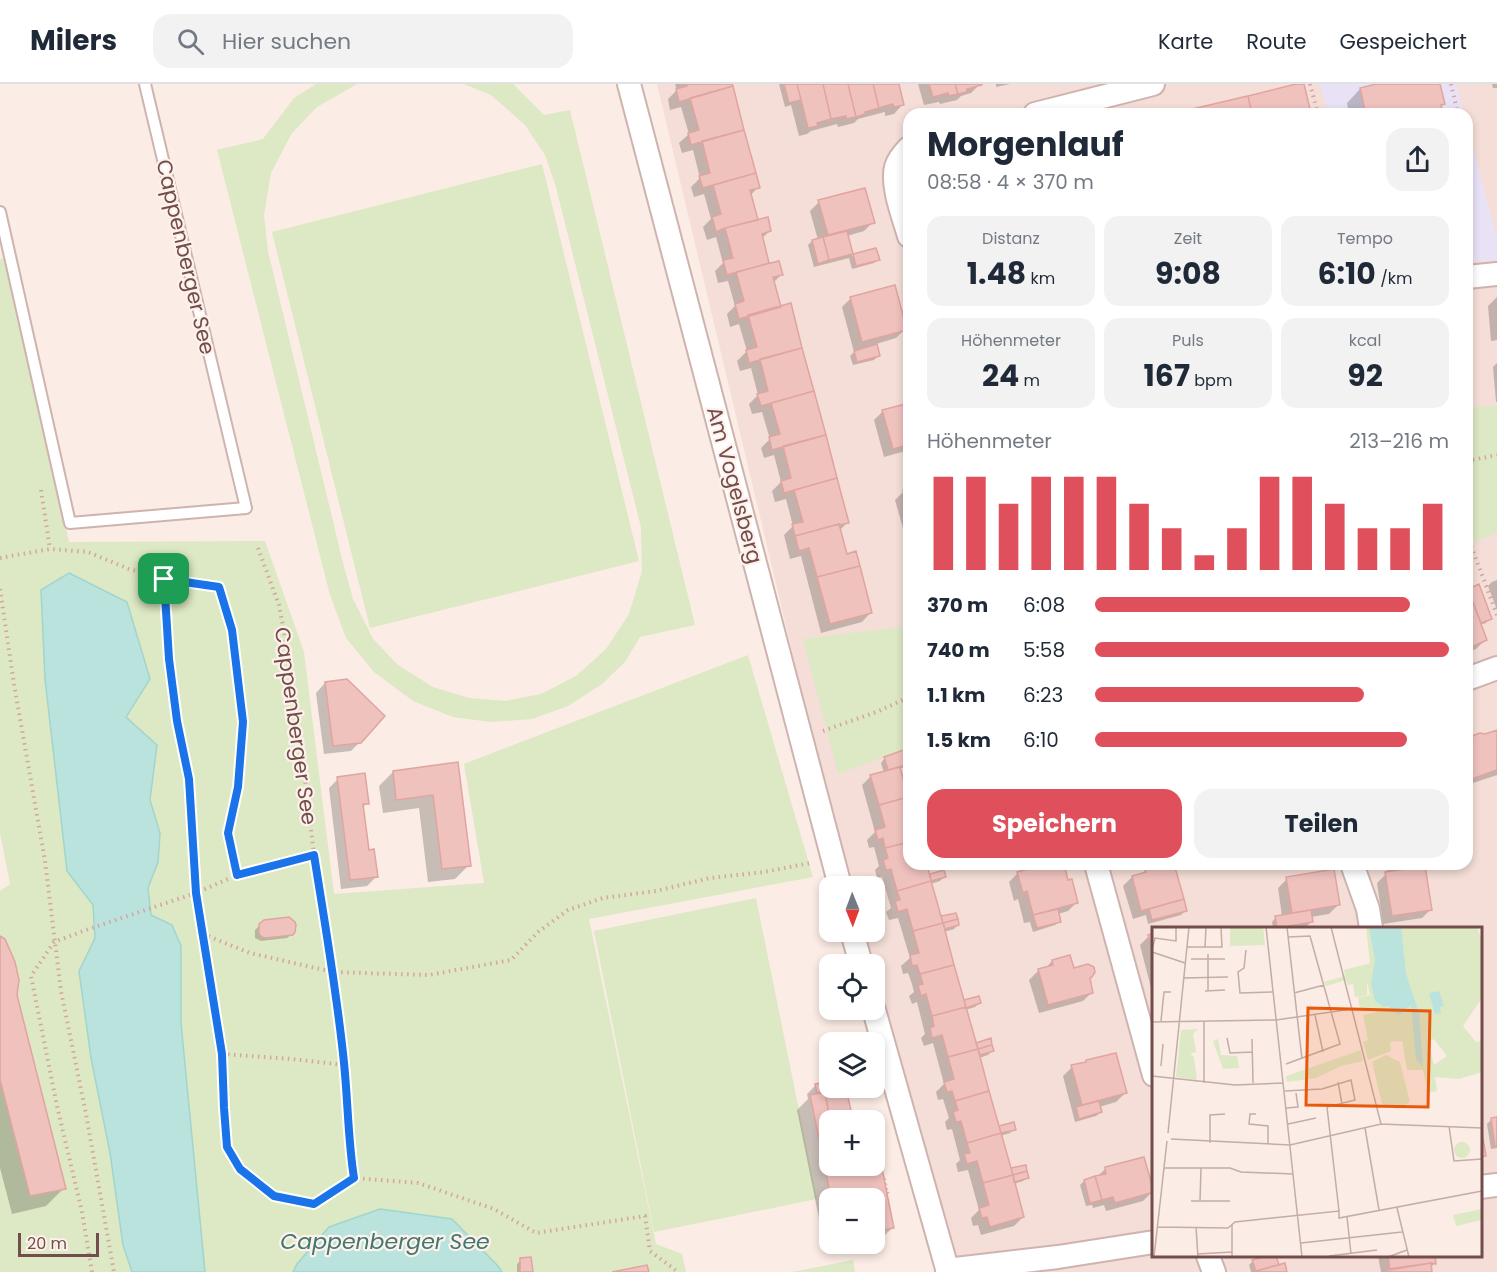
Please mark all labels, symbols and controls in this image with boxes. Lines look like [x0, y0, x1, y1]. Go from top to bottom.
search box [153, 14, 573, 68]
text: Milers [30, 21, 117, 60]
icon: search [174, 25, 207, 58]
text: Hier suchen [222, 26, 351, 57]
text: Karte [1158, 27, 1213, 56]
text: Route [1246, 27, 1307, 56]
text: Gespeichert [1340, 27, 1467, 56]
text: Morgenlauf [927, 121, 1124, 168]
button: share [1386, 128, 1449, 191]
street label: Cappenberger See [149, 157, 223, 357]
text: 08:58 · 4 × 370 m [927, 168, 1094, 196]
text: Distanz [982, 227, 1040, 250]
text: Zeit [1174, 227, 1202, 250]
text: Tempo [1337, 227, 1393, 250]
text: 1.48 [967, 252, 1026, 295]
text: 9:08 [1155, 252, 1221, 295]
text: 6:10 [1317, 252, 1376, 295]
text: km [1026, 267, 1055, 290]
text: /km [1376, 267, 1413, 290]
text: Höhenmeter [961, 329, 1061, 352]
text: Puls [1172, 329, 1204, 352]
text: kcal [1349, 329, 1381, 352]
text: 24 [982, 354, 1019, 397]
text: 167 [1144, 354, 1190, 397]
text: 92 [1347, 354, 1383, 397]
text: m [1019, 369, 1040, 392]
text: bpm [1190, 369, 1232, 392]
street label: Am Vogelsberg [700, 403, 770, 567]
text: Höhenmeter [927, 427, 1052, 455]
text: 213–216 m [1349, 427, 1449, 455]
pin [138, 553, 189, 604]
icon: arrive [147, 562, 180, 595]
text: 370 m [927, 591, 988, 619]
text: 6:08 [1023, 591, 1065, 619]
street label: Cappenberger See [268, 625, 324, 827]
text: 740 m [927, 636, 990, 664]
text: 5:58 [1023, 636, 1065, 664]
text: 1.1 km [927, 681, 985, 709]
text: 6:23 [1023, 681, 1063, 709]
text: 1.5 km [927, 726, 991, 754]
text: 6:10 [1023, 726, 1059, 754]
button: Speichern [927, 789, 1182, 858]
button: Teilen [1194, 789, 1449, 858]
north arrow [819, 876, 885, 942]
map controls [819, 876, 885, 1254]
inset map [1152, 927, 1482, 1257]
button: locate [819, 954, 885, 1020]
button: layers [819, 1032, 885, 1098]
button: + [819, 1110, 885, 1176]
button: − [819, 1188, 885, 1254]
water label: Cappenberger See [280, 1226, 490, 1257]
scale bar [18, 1230, 99, 1258]
text: 20 m [27, 1232, 67, 1255]

